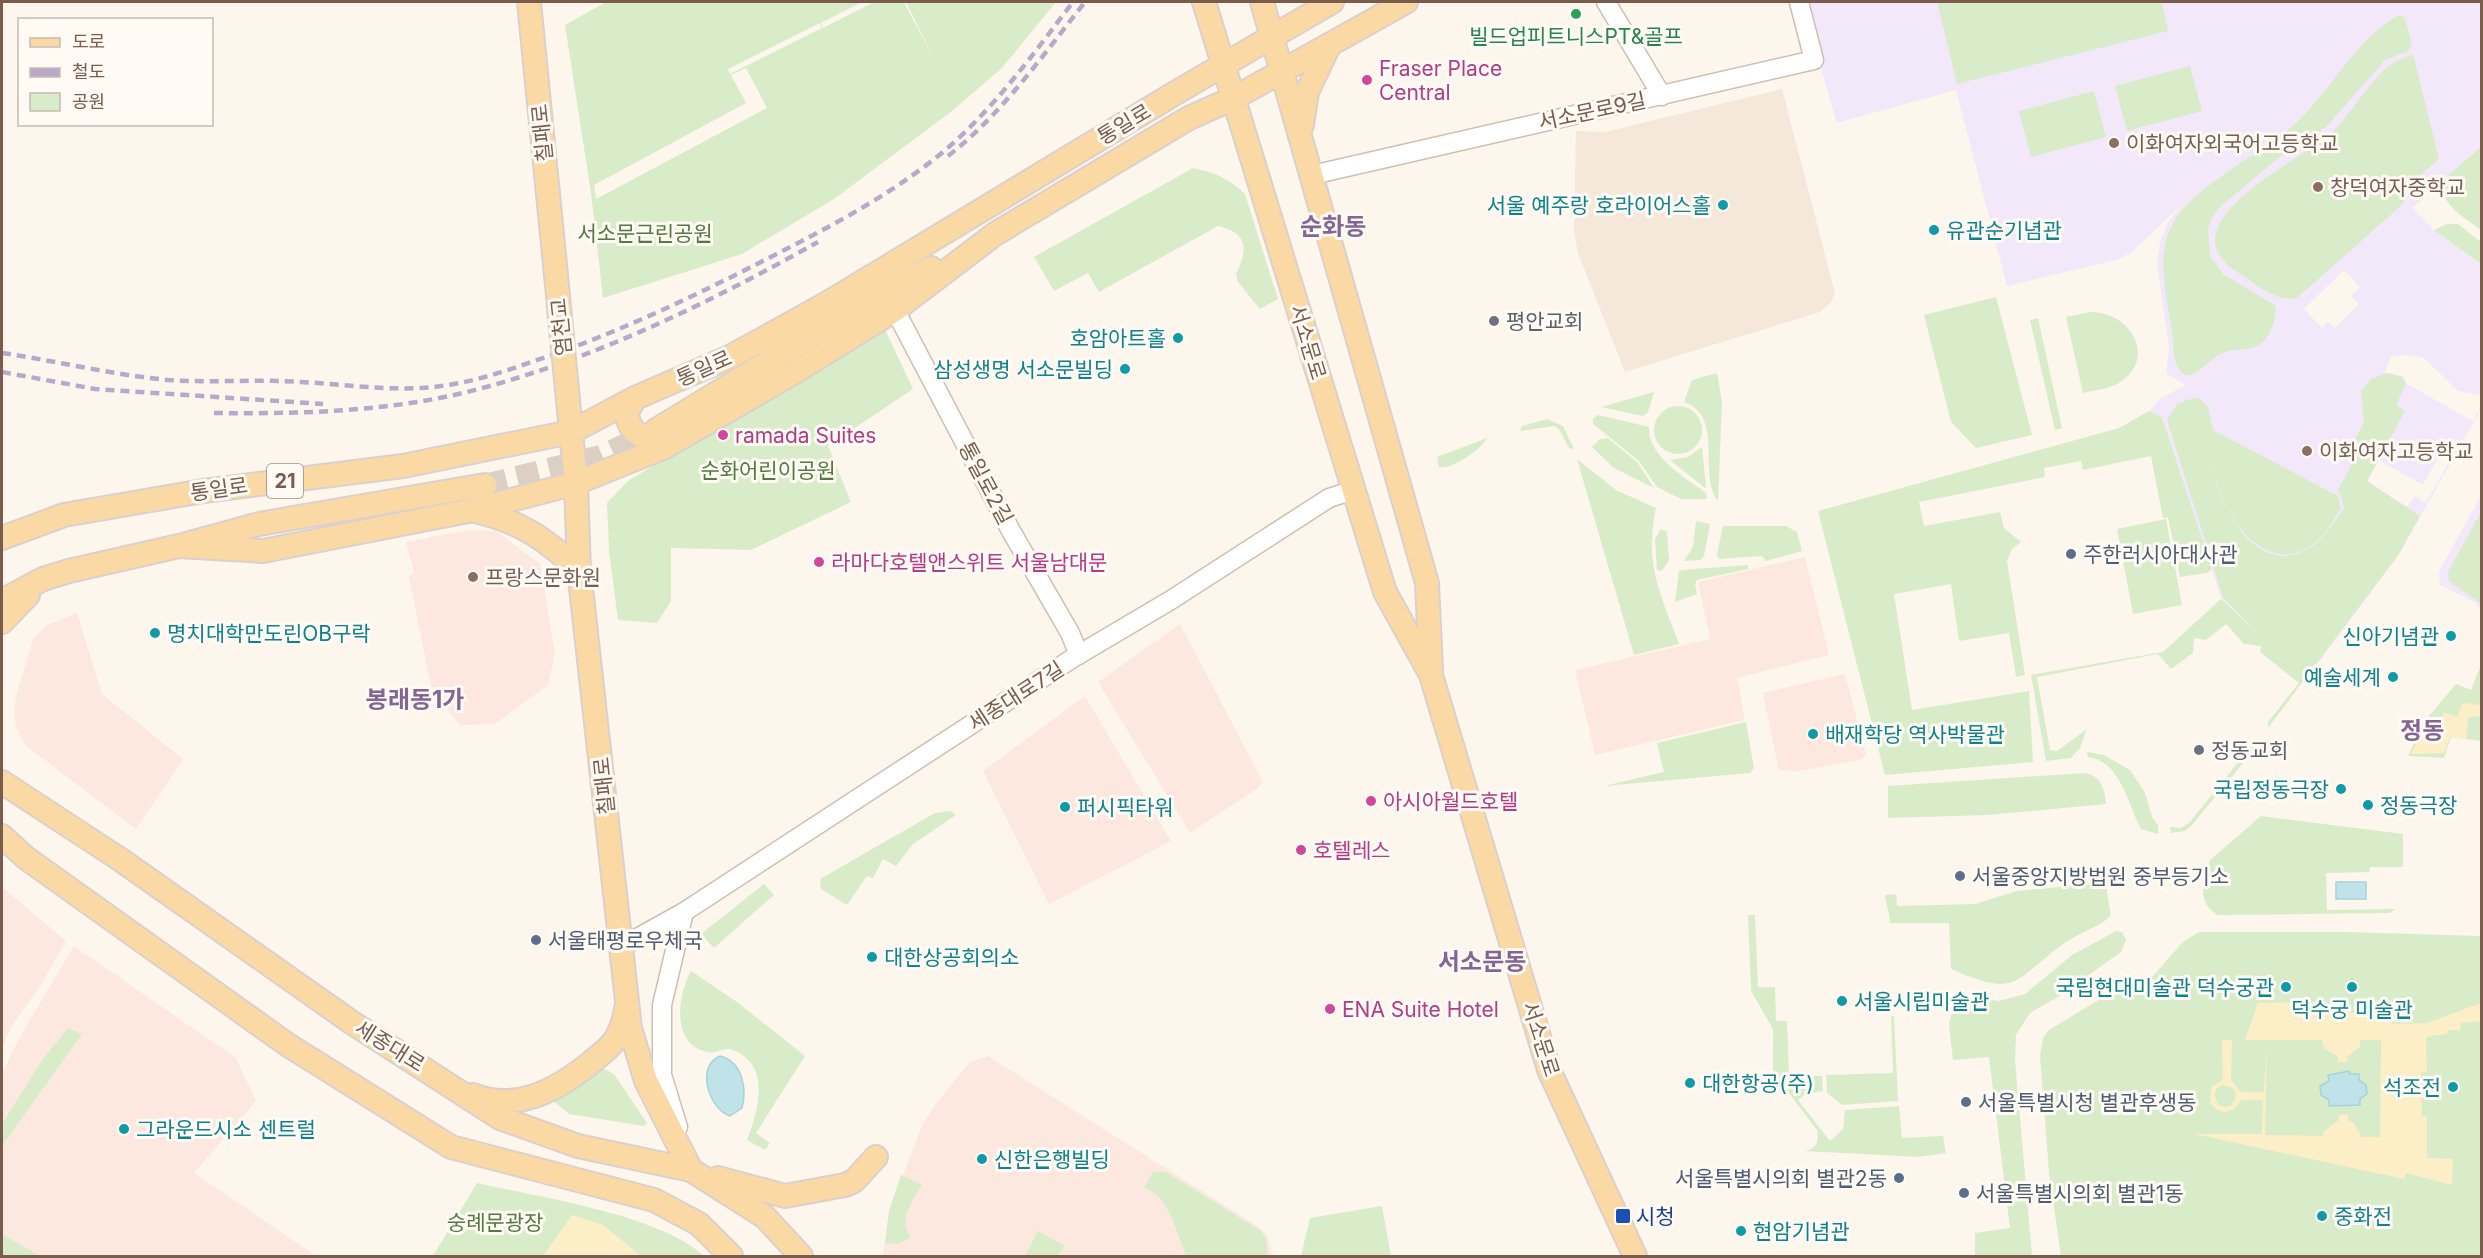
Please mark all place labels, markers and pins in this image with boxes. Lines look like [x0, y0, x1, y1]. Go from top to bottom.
marker: 빌드업피트니스PT&골프 [1569, 7, 1583, 21]
place label: 빌드업피트니스PT&골프 [1469, 24, 1683, 49]
place label: Fraser Place Central [1379, 56, 1502, 105]
marker: Fraser Place Central [1360, 73, 1374, 87]
place label: 이화여자외국어고등학교 [2126, 131, 2339, 156]
marker: 이화여자외국어고등학교 [2107, 136, 2121, 150]
place label: 창덕여자중학교 [2330, 175, 2465, 200]
marker: 창덕여자중학교 [2311, 180, 2325, 194]
place label: 서울 예주랑 호라이어스홀 [1487, 193, 1711, 218]
marker: 서울 예주랑 호라이어스홀 [1716, 198, 1730, 212]
place label: 유관순기념관 [1946, 218, 2062, 243]
marker: 유관순기념관 [1927, 223, 1941, 237]
place label: 평안교회 [1506, 309, 1583, 334]
marker: 평안교회 [1487, 314, 1501, 328]
place label: 호암아트홀 [1069, 326, 1166, 351]
marker: 호암아트홀 [1171, 331, 1185, 345]
place label: 삼성생명 서소문빌딩 [933, 357, 1113, 382]
marker: 삼성생명 서소문빌딩 [1118, 362, 1132, 376]
place label: ramada Suites [735, 423, 876, 448]
marker: ramada Suites [716, 428, 730, 442]
place label: 이화여자고등학교 [2319, 439, 2474, 464]
marker: 이화여자고등학교 [2300, 444, 2314, 458]
place label: 주한러시아대사관 [2083, 542, 2238, 567]
marker: 주한러시아대사관 [2064, 547, 2078, 561]
place label: 라마다호텔앤스위트 서울남대문 [831, 550, 1107, 575]
marker: 라마다호텔앤스위트 서울남대문 [812, 555, 826, 569]
place label: 프랑스문화원 [485, 565, 601, 590]
marker: 프랑스문화원 [466, 570, 480, 584]
place label: 명치대학만도린OB구락 [167, 621, 371, 646]
place label: 신아기념관 [2342, 624, 2439, 649]
marker: 명치대학만도린OB구락 [148, 626, 162, 640]
marker: 신아기념관 [2444, 629, 2458, 643]
place label: 예술세계 [2304, 665, 2381, 690]
marker: 예술세계 [2386, 670, 2400, 684]
place label: 배재학당 역사박물관 [1825, 722, 2005, 747]
marker: 배재학당 역사박물관 [1806, 727, 1820, 741]
place label: 정동교회 [2211, 738, 2288, 763]
marker: 정동교회 [2192, 743, 2206, 757]
place label: 국립정동극장 [2213, 777, 2329, 802]
marker: 국립정동극장 [2334, 782, 2348, 796]
place label: 아시아월드호텔 [1383, 789, 1518, 814]
place label: 정동극장 [2380, 793, 2457, 818]
marker: 아시아월드호텔 [1364, 794, 1378, 808]
place label: 퍼시픽타워 [1077, 795, 1174, 820]
marker: 정동극장 [2361, 798, 2375, 812]
marker: 퍼시픽타워 [1058, 800, 1072, 814]
place label: 호텔레스 [1313, 838, 1390, 863]
marker: 호텔레스 [1294, 843, 1308, 857]
place label: 서울중앙지방법원 중부등기소 [1972, 864, 2229, 889]
marker: 서울중앙지방법원 중부등기소 [1953, 869, 1967, 883]
place label: 서울태평로우체국 [548, 928, 703, 953]
marker: 서울태평로우체국 [529, 933, 543, 947]
place label: 대한상공회의소 [884, 945, 1019, 970]
marker: 대한상공회의소 [865, 950, 879, 964]
place label: 국립현대미술관 덕수궁관 [2056, 975, 2274, 1000]
marker: 국립현대미술관 덕수궁관 [2279, 980, 2293, 994]
marker: 덕수궁 미술관 [2345, 980, 2359, 994]
place label: 서울시립미술관 [1854, 989, 1989, 1014]
marker: 서울시립미술관 [1835, 994, 1849, 1008]
place label: ENA Suite Hotel [1342, 997, 1499, 1022]
place label: 덕수궁 미술관 [2291, 997, 2413, 1022]
marker: ENA Suite Hotel [1323, 1002, 1337, 1016]
place label: 대한항공(주) [1702, 1071, 1814, 1096]
place label: 석조전 [2383, 1075, 2441, 1100]
marker: 대한항공(주) [1683, 1076, 1697, 1090]
marker: 석조전 [2446, 1080, 2460, 1094]
place label: 서울특별시청 별관후생동 [1978, 1090, 2196, 1115]
marker: 서울특별시청 별관후생동 [1959, 1095, 1973, 1109]
place label: 그라운드시소 센트럴 [136, 1117, 316, 1142]
marker: 그라운드시소 센트럴 [117, 1122, 131, 1136]
place label: 신한은행빌딩 [994, 1147, 1110, 1172]
marker: 신한은행빌딩 [975, 1152, 989, 1166]
place label: 서울특별시의회 별관2동 [1675, 1166, 1887, 1191]
marker: 서울특별시의회 별관2동 [1892, 1171, 1906, 1185]
place label: 서울특별시의회 별관1동 [1976, 1181, 2184, 1206]
marker: 서울특별시의회 별관1동 [1957, 1186, 1971, 1200]
place label: 시청 [1636, 1204, 1675, 1229]
place label: 중화전 [2334, 1204, 2392, 1229]
marker: 시청 [1614, 1207, 1632, 1225]
marker: 중화전 [2315, 1209, 2329, 1223]
place label: 현암기념관 [1753, 1219, 1850, 1244]
marker: 현암기념관 [1734, 1224, 1748, 1238]

